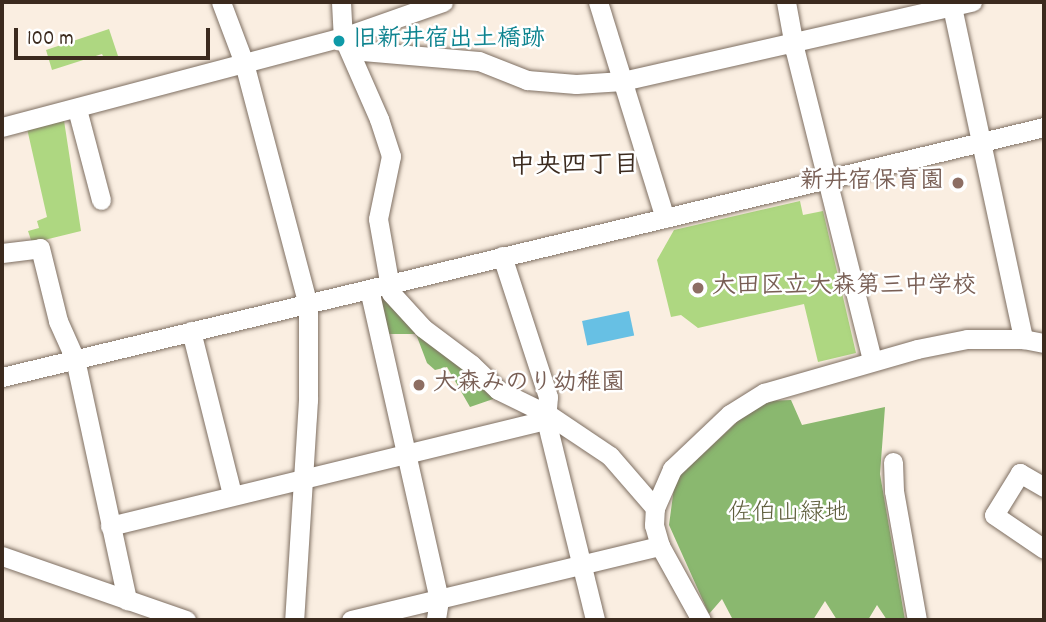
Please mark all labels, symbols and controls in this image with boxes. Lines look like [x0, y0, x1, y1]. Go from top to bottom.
scale bar [18, 14, 214, 58]
text: 100 m [27, 25, 74, 55]
place label: 旧新井宿出土橋跡 [353, 27, 545, 55]
marker: 旧新井宿出土橋跡 [331, 33, 347, 49]
district label: 中央四丁目 [509, 151, 639, 183]
place label: 新井宿保育園 [800, 169, 944, 197]
marker: 新井宿保育園 [950, 175, 966, 191]
place label: 大田区立大森第三中学校 [712, 274, 976, 302]
marker: 大田区立大森第三中学校 [690, 280, 706, 296]
place label: 大森みのり幼稚園 [433, 371, 625, 399]
marker: 大森みのり幼稚園 [411, 377, 427, 393]
park label: 佐伯山緑地 [728, 501, 848, 529]

